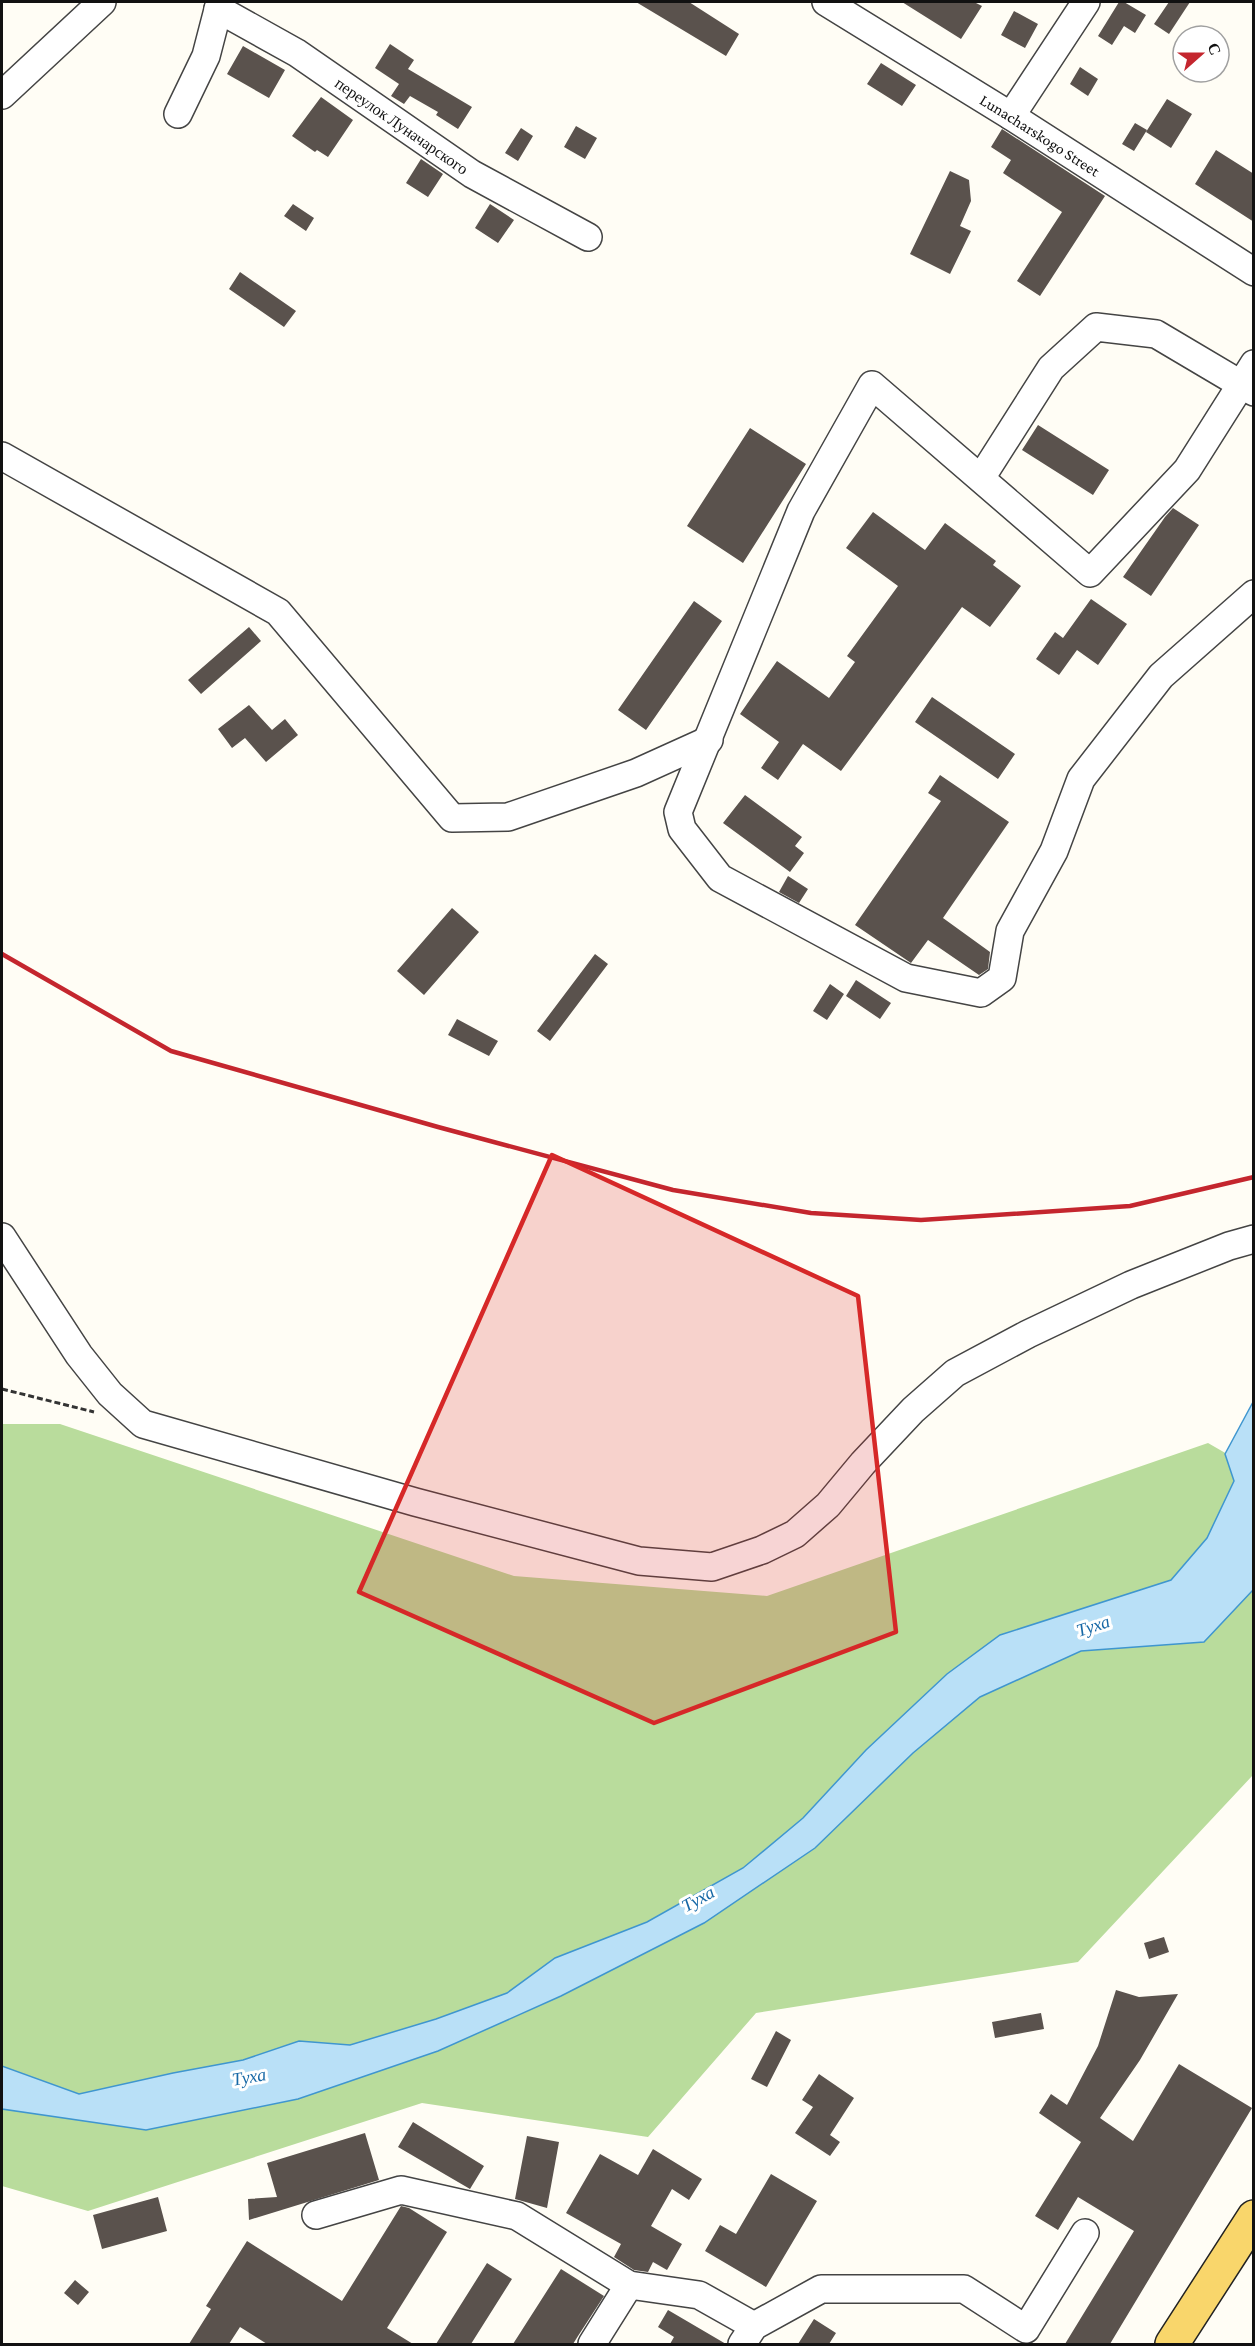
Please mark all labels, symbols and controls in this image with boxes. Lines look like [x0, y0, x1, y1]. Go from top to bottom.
north arrow [1171, 24, 1231, 84]
text: С [1205, 40, 1225, 57]
street label: переулок Луначарского [332, 74, 471, 177]
street label: Lunacharskogo Street [977, 91, 1104, 180]
water label: Туха [1074, 1611, 1112, 1641]
water label: Туха [678, 1882, 718, 1916]
water label: Туха [230, 2064, 268, 2090]

